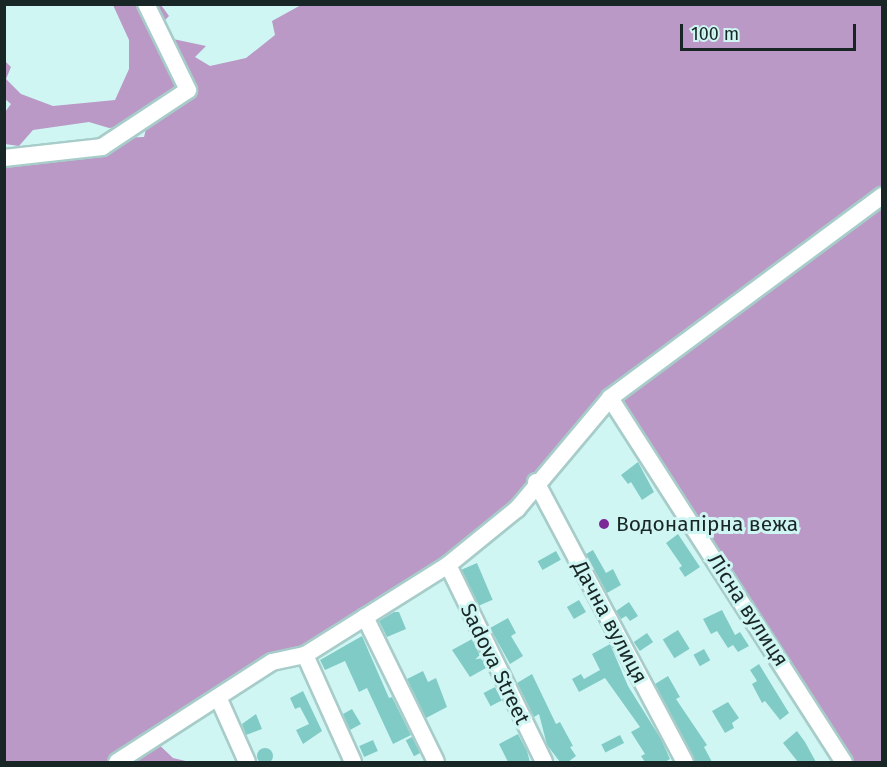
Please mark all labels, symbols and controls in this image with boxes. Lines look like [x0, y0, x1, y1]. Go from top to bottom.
scale bar [683, 12, 858, 50]
text: 100 m [691, 23, 739, 45]
place label: Водонапірна вежа [616, 511, 798, 537]
marker: Водонапірна вежа [597, 517, 611, 531]
street label: Лісна вулиця [702, 549, 794, 671]
street label: Дачна вулиця [567, 556, 653, 688]
street label: Sadova Street [455, 599, 535, 729]

